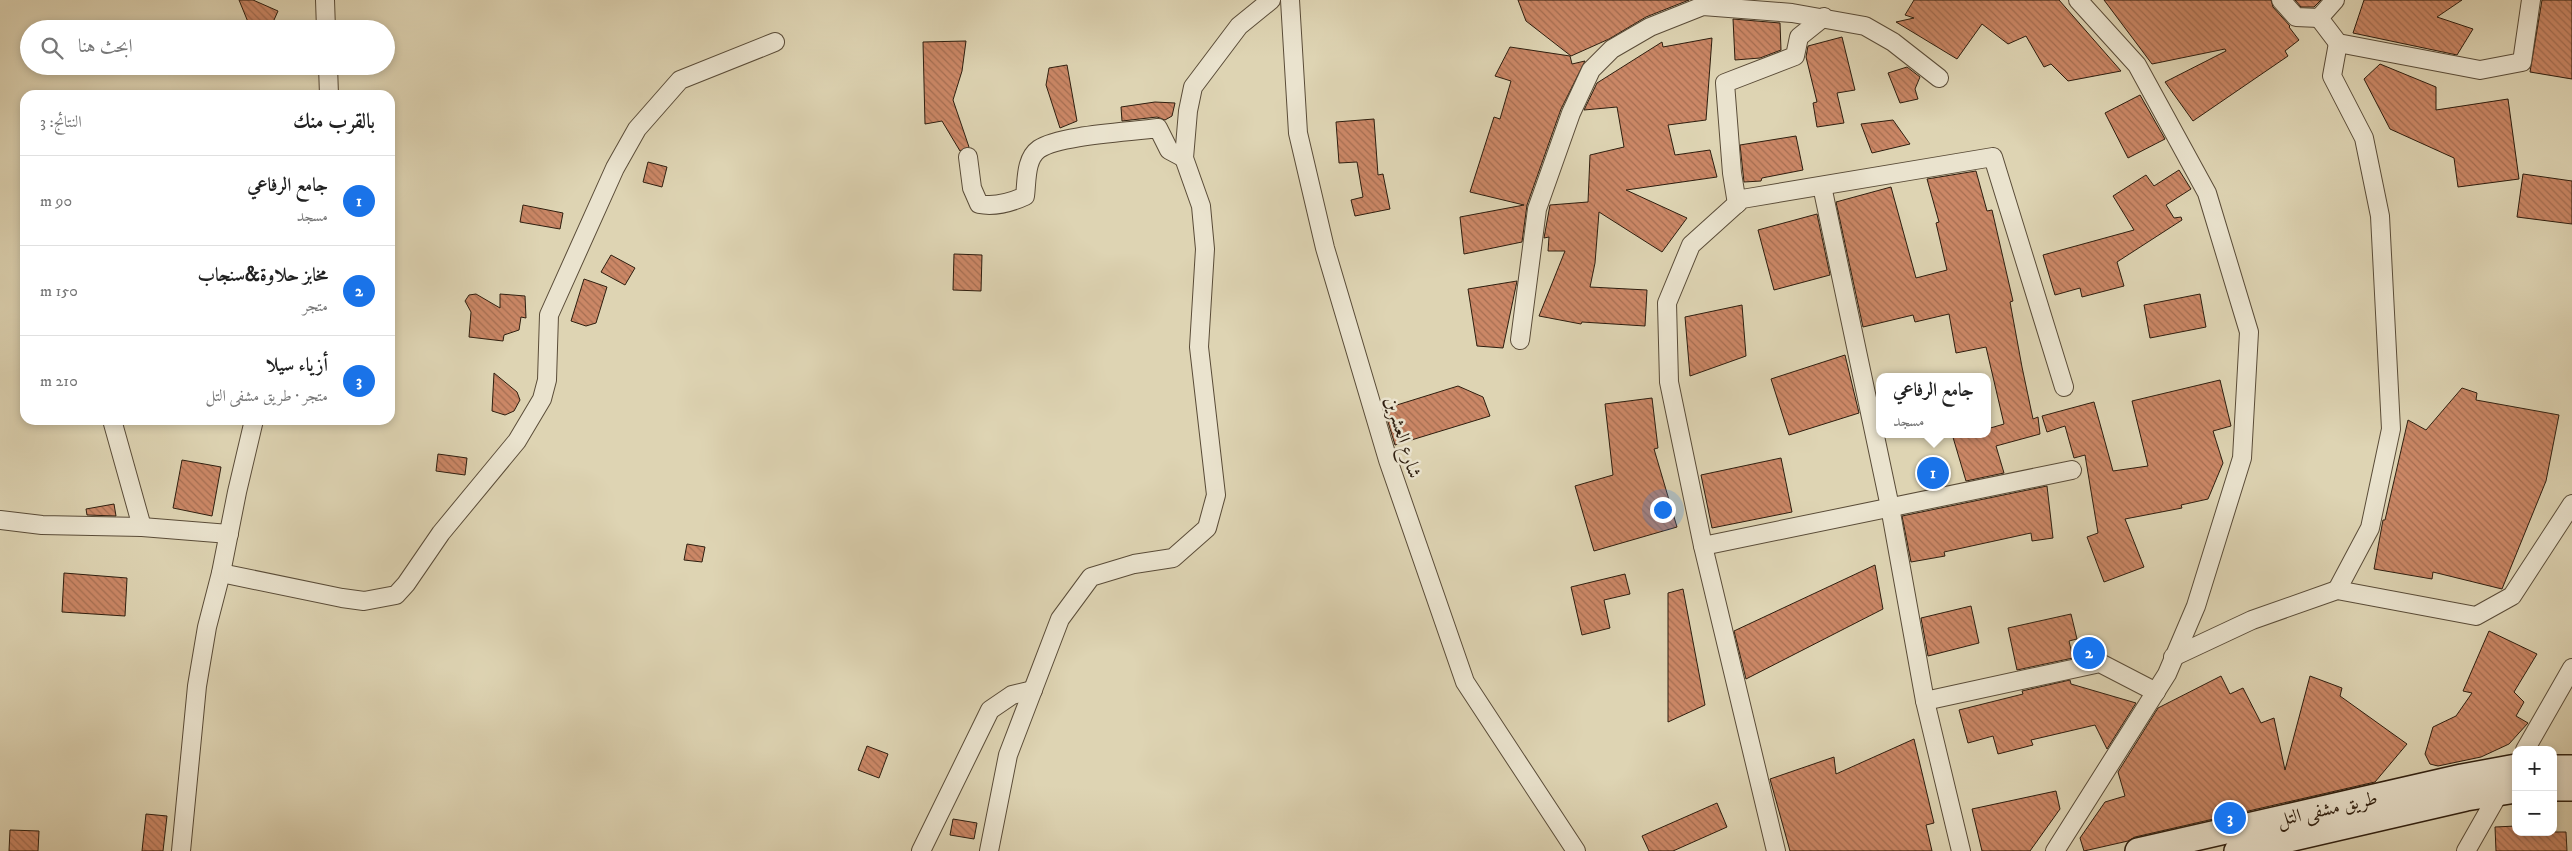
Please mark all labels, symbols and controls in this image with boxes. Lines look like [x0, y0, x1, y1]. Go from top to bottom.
search box [20, 20, 395, 75]
icon: search [38, 34, 66, 62]
text: ابحث هنا [78, 35, 133, 58]
text: بالقرب منك [293, 109, 375, 135]
text: النتائج: 3 [40, 112, 82, 132]
text: جامع الرفاعي [247, 174, 328, 197]
text: 90 m [40, 191, 72, 211]
text: 1 [356, 191, 362, 211]
text: مسجد [297, 206, 328, 226]
text: مخابز حلاوة&سنجاب [198, 264, 328, 287]
text: 150 m [40, 281, 78, 301]
text: 2 [355, 281, 363, 301]
text: متجر [303, 296, 328, 316]
text: أزياء سيلا [266, 354, 328, 377]
text: 210 m [40, 371, 78, 391]
text: 3 [356, 371, 362, 391]
popup [1876, 373, 1991, 438]
text: جامع الرفاعي [1893, 379, 1974, 402]
text: متجر · طريق مشفى التل [206, 386, 328, 406]
street label: شارع العشرين [1376, 394, 1426, 482]
text: مسجد [1893, 411, 1925, 431]
pin: 1 [1917, 454, 1949, 492]
your location [1650, 497, 1676, 523]
pin: 2 [2073, 634, 2105, 672]
map controls [2512, 746, 2557, 836]
button: + [2512, 746, 2557, 791]
street label: طريق مشفى التل [2275, 787, 2380, 833]
button: − [2512, 791, 2557, 836]
pin: 3 [2214, 799, 2246, 837]

